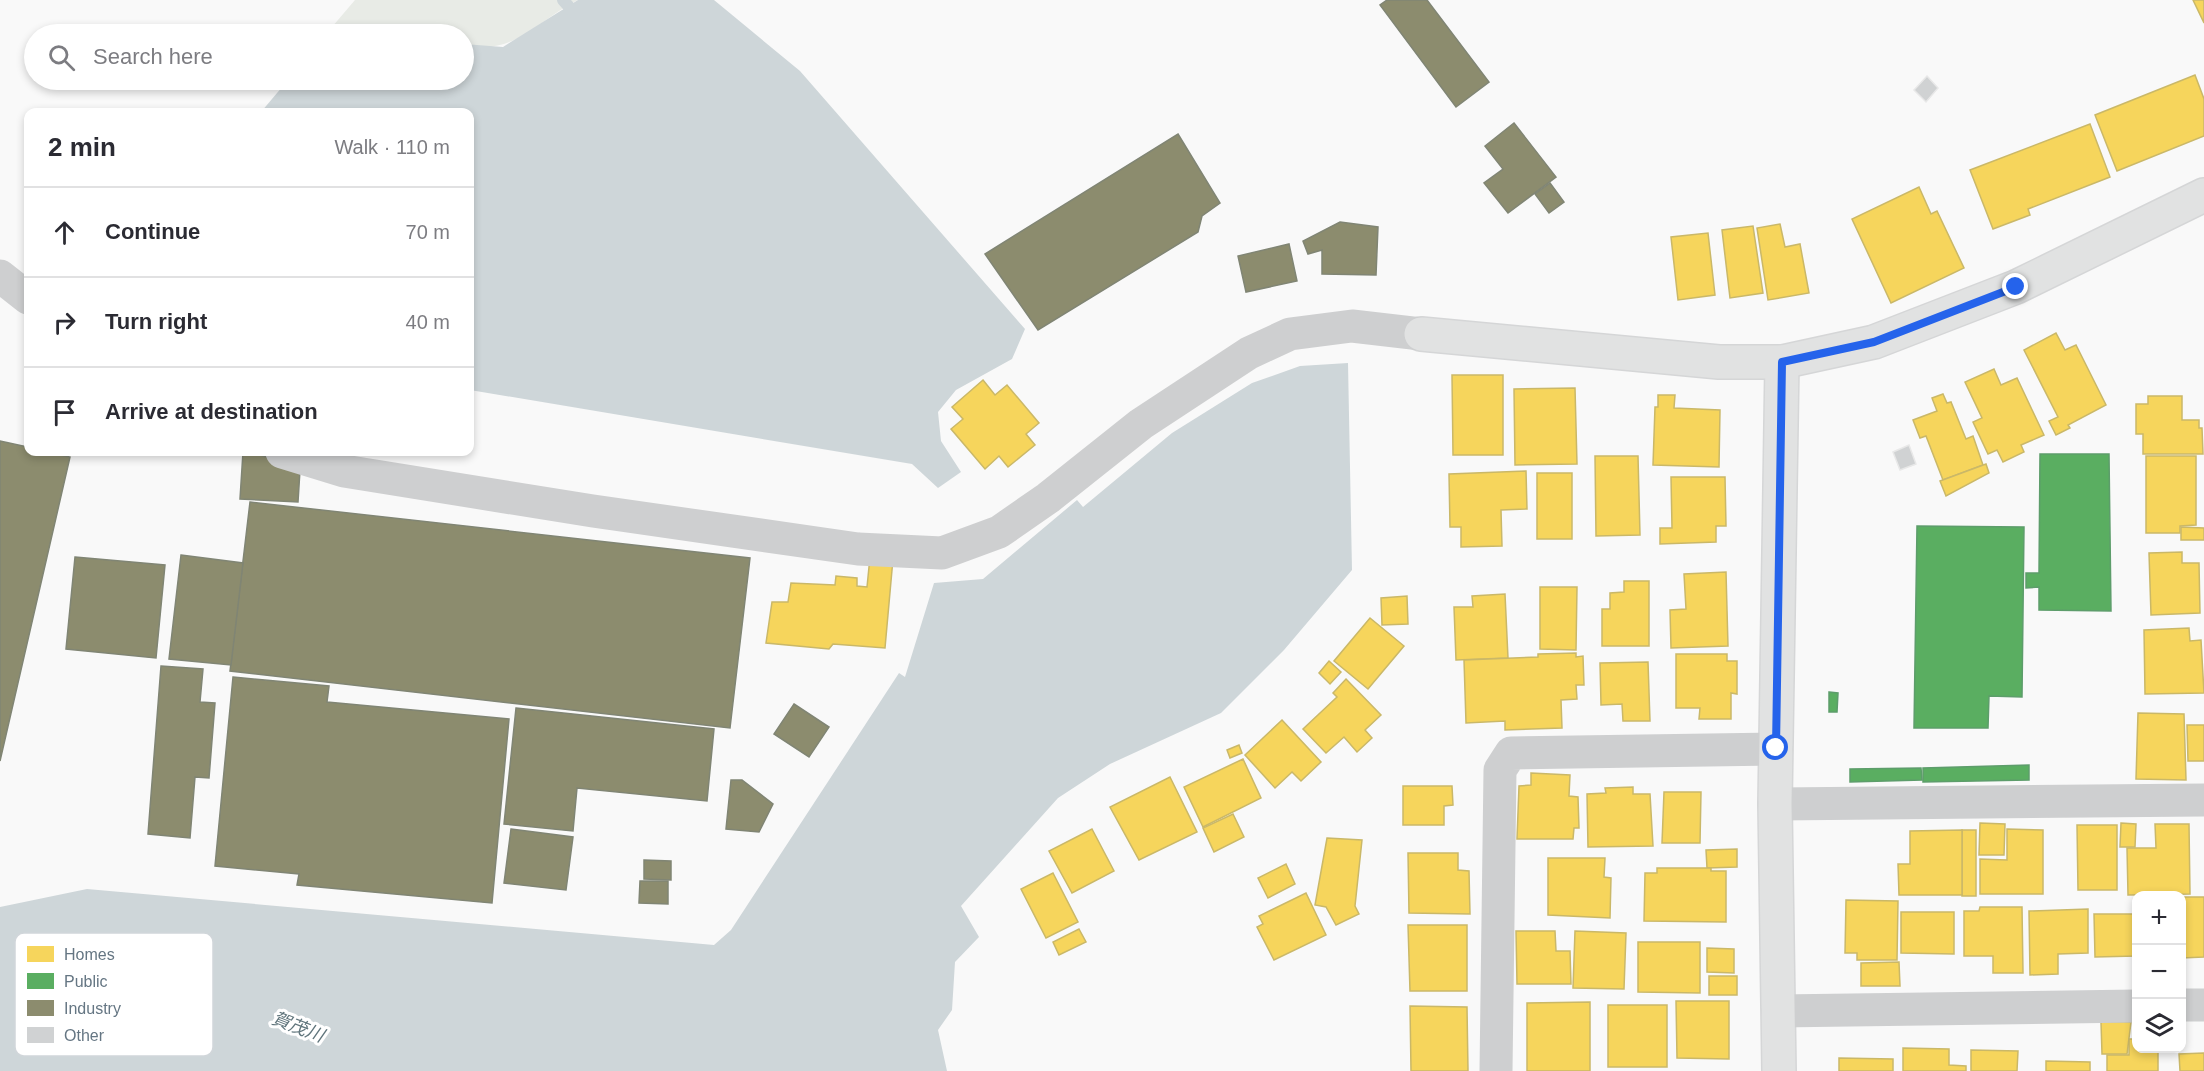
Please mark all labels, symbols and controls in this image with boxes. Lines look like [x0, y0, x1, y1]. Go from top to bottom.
search box [24, 24, 474, 90]
icon: search [45, 41, 78, 74]
text: Search here [93, 44, 213, 69]
text: 2 min [48, 132, 116, 162]
text: Walk · 110 m [334, 136, 450, 158]
icon: ahead [48, 216, 81, 249]
text: Continue [105, 219, 200, 244]
text: 70 m [406, 221, 450, 243]
route end [2002, 273, 2028, 299]
icon: right [48, 306, 81, 339]
text: Turn right [105, 309, 207, 334]
text: 40 m [406, 311, 450, 333]
icon: arrive [48, 396, 81, 429]
text: Arrive at destination [105, 399, 318, 424]
route start [1762, 734, 1788, 760]
map controls [2132, 891, 2186, 1053]
button: + [2132, 891, 2186, 945]
legend [15, 933, 213, 1056]
button: − [2132, 945, 2186, 999]
text: Homes [64, 946, 115, 963]
text: Public [64, 973, 108, 990]
button: layers [2132, 999, 2186, 1053]
text: Industry [64, 1000, 121, 1017]
water label: 賀茂川 [269, 1008, 329, 1047]
text: Other [64, 1027, 105, 1044]

